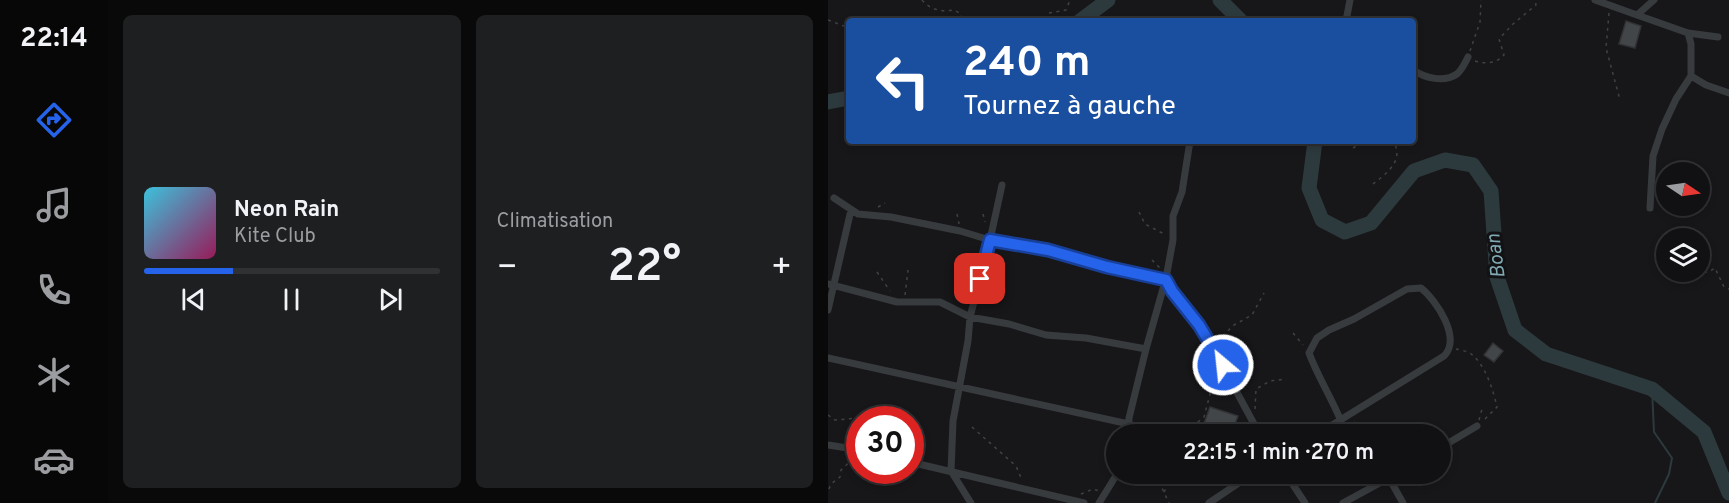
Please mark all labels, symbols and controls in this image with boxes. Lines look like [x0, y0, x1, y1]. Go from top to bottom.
text: 22:14 [20, 22, 88, 56]
text: 240 m [963, 38, 1091, 91]
icon: left [864, 42, 942, 120]
text: Tournez à gauche [963, 90, 1176, 124]
icon: directions [33, 99, 75, 141]
north arrow [1656, 162, 1710, 216]
map controls [1656, 162, 1710, 282]
icon: music [33, 184, 75, 226]
text: Neon Rain [234, 197, 339, 224]
text: Climatisation [497, 209, 613, 235]
text: Kite Club [234, 224, 316, 250]
button: layers [1656, 228, 1710, 282]
water label: Boan [1481, 232, 1513, 280]
text: 22° [607, 240, 681, 297]
text: − [497, 248, 518, 290]
text: + [771, 248, 792, 290]
pin [954, 253, 1005, 304]
icon: arrive [963, 262, 996, 295]
icon: phone [33, 269, 75, 311]
icon: previous [177, 283, 210, 316]
icon: pause [275, 283, 308, 316]
icon: next [374, 283, 407, 316]
position arrow [1191, 333, 1255, 397]
icon: climate [33, 354, 75, 396]
speed limit sign: 30 [846, 406, 924, 484]
icon: car [33, 439, 75, 481]
text: 22:15 · 1 min · 270 m [1183, 440, 1374, 467]

